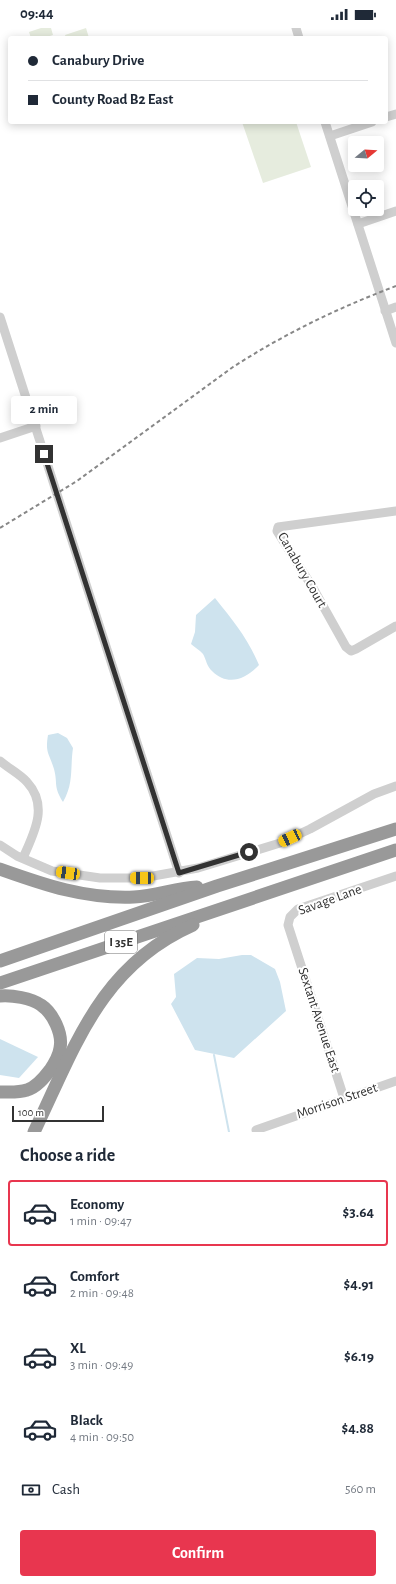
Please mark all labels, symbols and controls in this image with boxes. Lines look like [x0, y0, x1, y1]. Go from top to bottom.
text: 09:44 [20, 6, 54, 21]
text: Canabury Drive [52, 53, 144, 68]
text: County Road B2 East [52, 92, 173, 107]
north arrow [348, 136, 384, 172]
map controls [348, 136, 384, 216]
button: locate [348, 180, 384, 216]
callout: 2 min [11, 396, 77, 424]
text: 2 min [30, 403, 58, 416]
route end [35, 445, 53, 463]
street label: Canabury Court [275, 530, 329, 610]
car [277, 827, 303, 849]
route start [240, 843, 258, 861]
car [55, 865, 81, 881]
car [130, 872, 154, 884]
street label: Savage Lane [297, 882, 363, 918]
road number: I 35E [105, 931, 137, 953]
street label: Sextant Avenue East [295, 966, 343, 1075]
street label: Morrison Street [295, 1080, 380, 1121]
scale bar [12, 1104, 104, 1123]
text: 100 m [18, 1107, 44, 1118]
text: Choose a ride [20, 1147, 115, 1165]
icon: car [22, 1195, 58, 1231]
text: Economy [70, 1197, 124, 1212]
text: $3.64 [343, 1205, 374, 1220]
text: 1 min · 09:47 [70, 1215, 132, 1228]
icon: car [22, 1267, 58, 1303]
text: Comfort [70, 1269, 119, 1284]
text: $4.91 [344, 1277, 374, 1292]
text: 2 min · 09:48 [70, 1287, 134, 1300]
icon: car [22, 1339, 58, 1375]
text: XL [70, 1341, 86, 1356]
text: $6.19 [344, 1349, 374, 1364]
text: 3 min · 09:49 [70, 1359, 133, 1372]
icon: car [22, 1411, 58, 1447]
text: Black [70, 1413, 103, 1428]
text: $4.88 [341, 1421, 374, 1436]
text: 4 min · 09:50 [70, 1431, 134, 1444]
icon: cash [20, 1479, 42, 1501]
text: Cash [52, 1482, 80, 1497]
text: 560 m [345, 1483, 376, 1496]
button: Confirm [20, 1530, 376, 1576]

